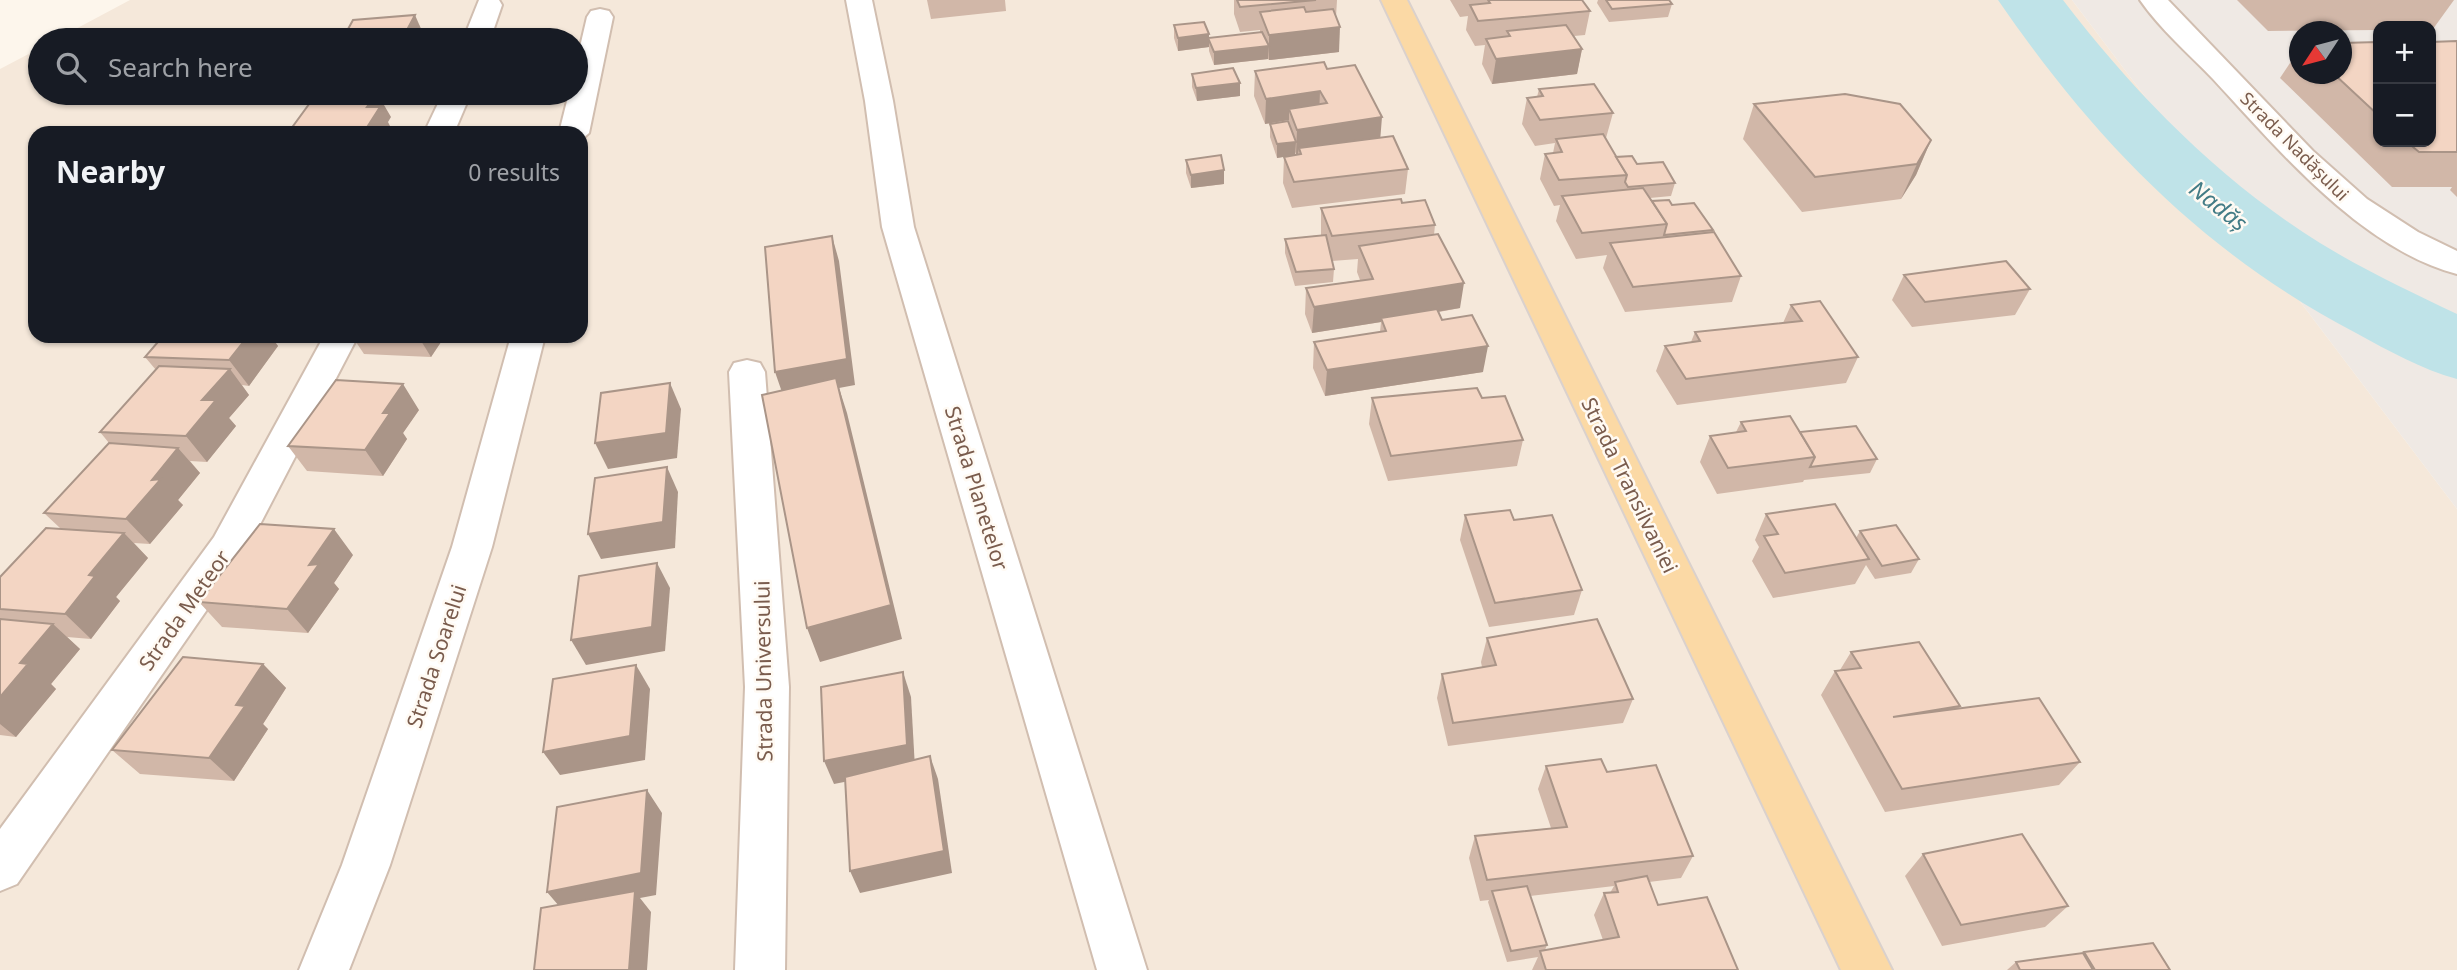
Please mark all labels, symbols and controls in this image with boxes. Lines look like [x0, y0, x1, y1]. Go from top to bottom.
north arrow [2289, 21, 2352, 84]
map controls [2373, 21, 2436, 147]
button: + [2373, 21, 2436, 84]
search box [28, 28, 588, 105]
icon: search [52, 48, 90, 86]
text: Search here [108, 49, 253, 85]
button: − [2373, 84, 2436, 147]
street label: Strada Nadășului [2235, 86, 2355, 206]
text: Nearby [56, 151, 165, 192]
text: 0 results [468, 156, 560, 188]
water label: Nadăș [2183, 172, 2255, 238]
street label: Strada Transilvaniei [1575, 393, 1685, 577]
street label: Strada Planetelor [939, 403, 1015, 574]
street label: Strada Meteor [132, 544, 236, 676]
street label: Strada Universului [747, 580, 779, 762]
street label: Strada Soarelui [400, 581, 472, 731]

